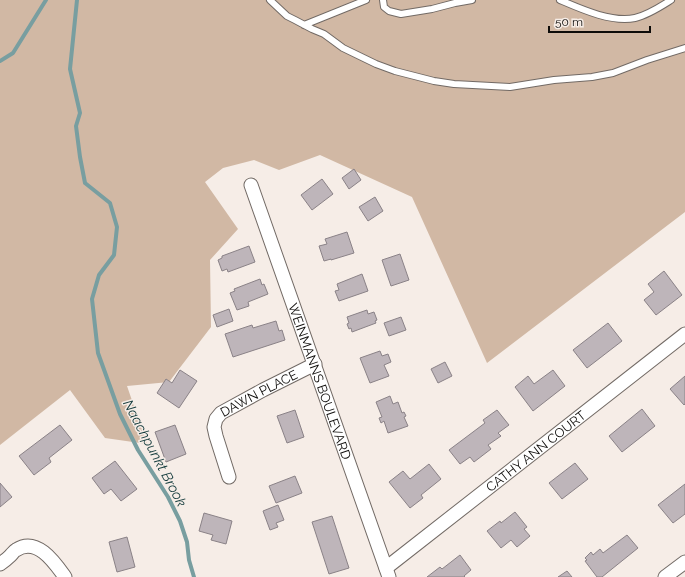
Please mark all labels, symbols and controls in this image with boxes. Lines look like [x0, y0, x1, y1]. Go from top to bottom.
scale bar [549, 8, 650, 34]
text: 50 m [555, 15, 583, 29]
street label: WEINMANNS BOULEVARD [285, 301, 354, 462]
street label: DAWN PLACE [218, 367, 300, 420]
water label: Naachpunkt Brook [120, 397, 190, 510]
street label: CATHY ANN COURT [483, 408, 589, 495]

